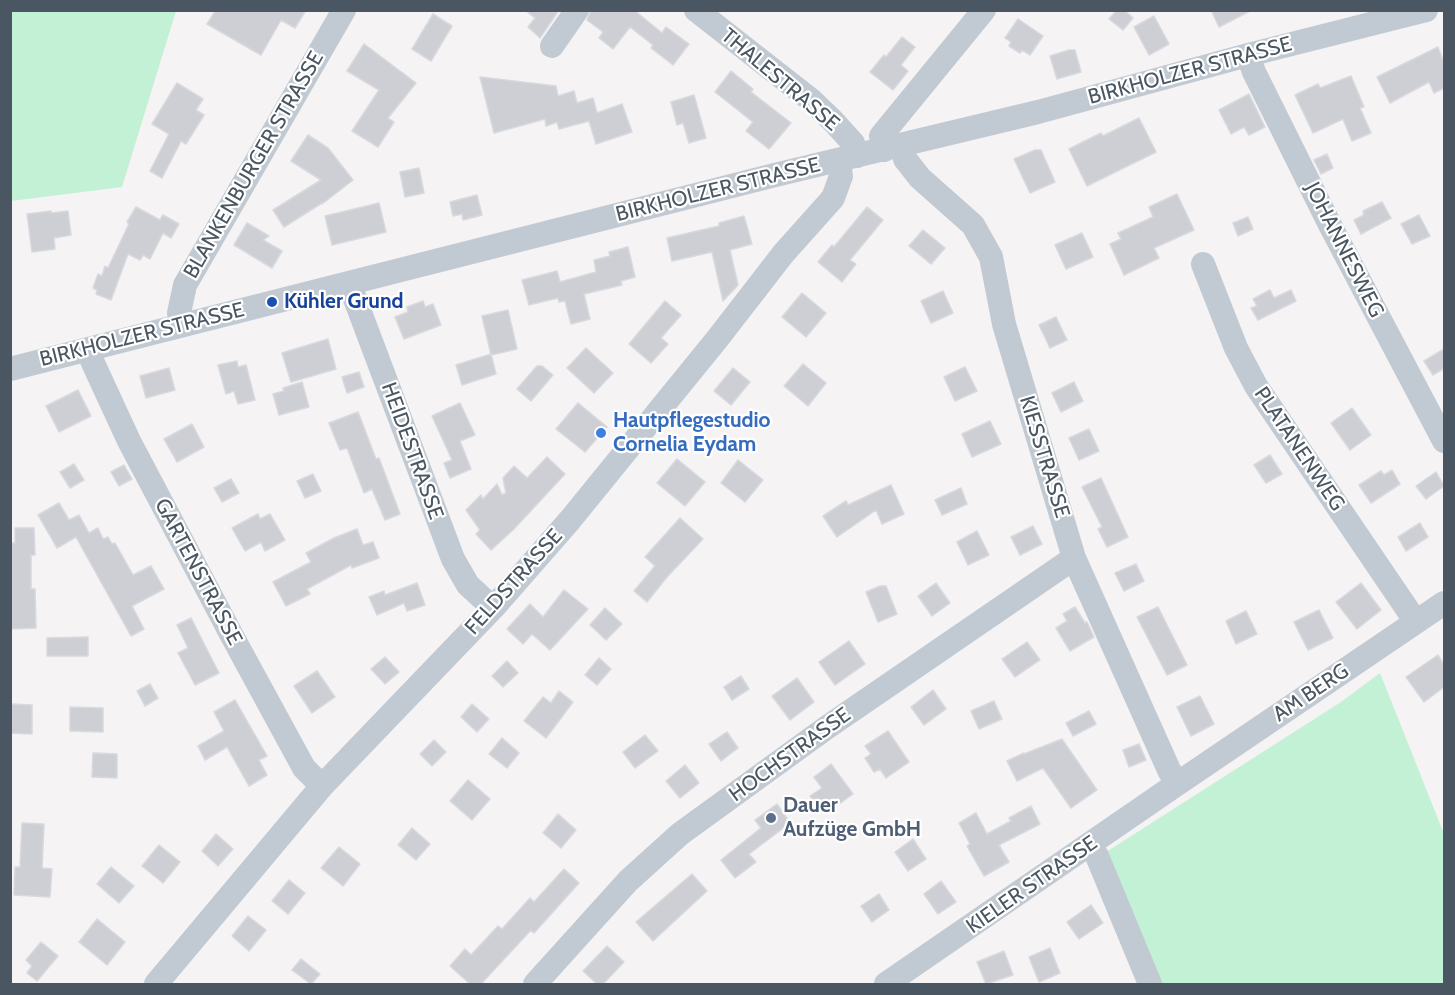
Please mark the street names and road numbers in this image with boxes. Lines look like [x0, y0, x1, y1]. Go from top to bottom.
street label: THALESTRASSE [716, 23, 844, 137]
street label: BIRKHOLZER STRASSE [1085, 32, 1295, 110]
street label: BLANKENBURGER STRASSE [179, 47, 329, 283]
street label: BIRKHOLZER STRASSE [613, 152, 823, 228]
street label: JOHANNESWEG [1299, 178, 1389, 322]
street label: BIRKHOLZER STRASSE [37, 297, 247, 373]
street label: HEIDESTRASSE [376, 379, 448, 523]
street label: PLATANENWEG [1248, 382, 1350, 516]
street label: KIESSTRASSE [1013, 393, 1075, 521]
street label: GARTENSTRASSE [149, 494, 247, 650]
street label: FELDSTRASSE [460, 524, 568, 640]
street label: AM BERG [1268, 659, 1354, 727]
street label: HOCHSTRASSE [724, 702, 856, 808]
street label: KIELER STRASSE [962, 831, 1102, 939]

